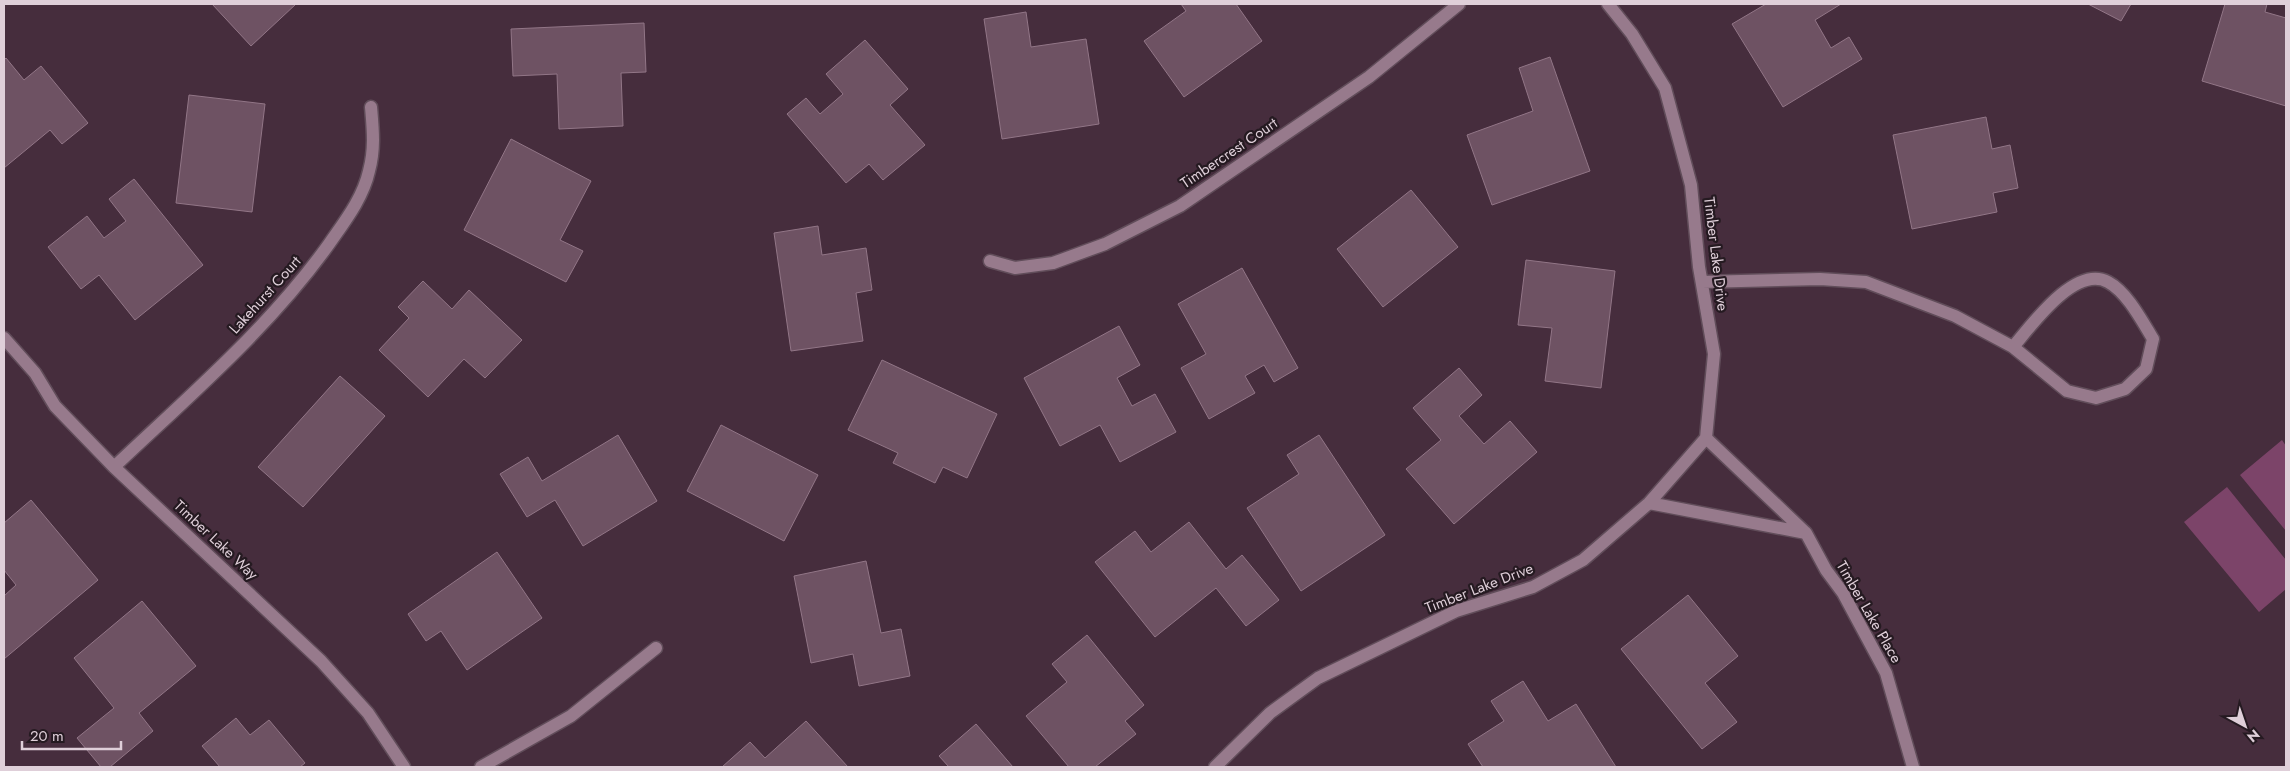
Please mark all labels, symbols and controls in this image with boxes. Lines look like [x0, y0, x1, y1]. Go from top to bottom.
street label: Timbercrest Court [1176, 112, 1282, 194]
street label: Timber Lake Drive [1698, 196, 1734, 312]
street label: Lakehurst Court [224, 251, 306, 339]
street label: Timber Lake Way [169, 495, 263, 585]
street label: Timber Lake Drive [1422, 557, 1537, 619]
street label: Timber Lake Place [1831, 557, 1907, 667]
north arrow [2220, 701, 2270, 751]
scale bar [22, 718, 121, 750]
text: 20 m [30, 725, 64, 747]
text: N [2243, 725, 2264, 747]

